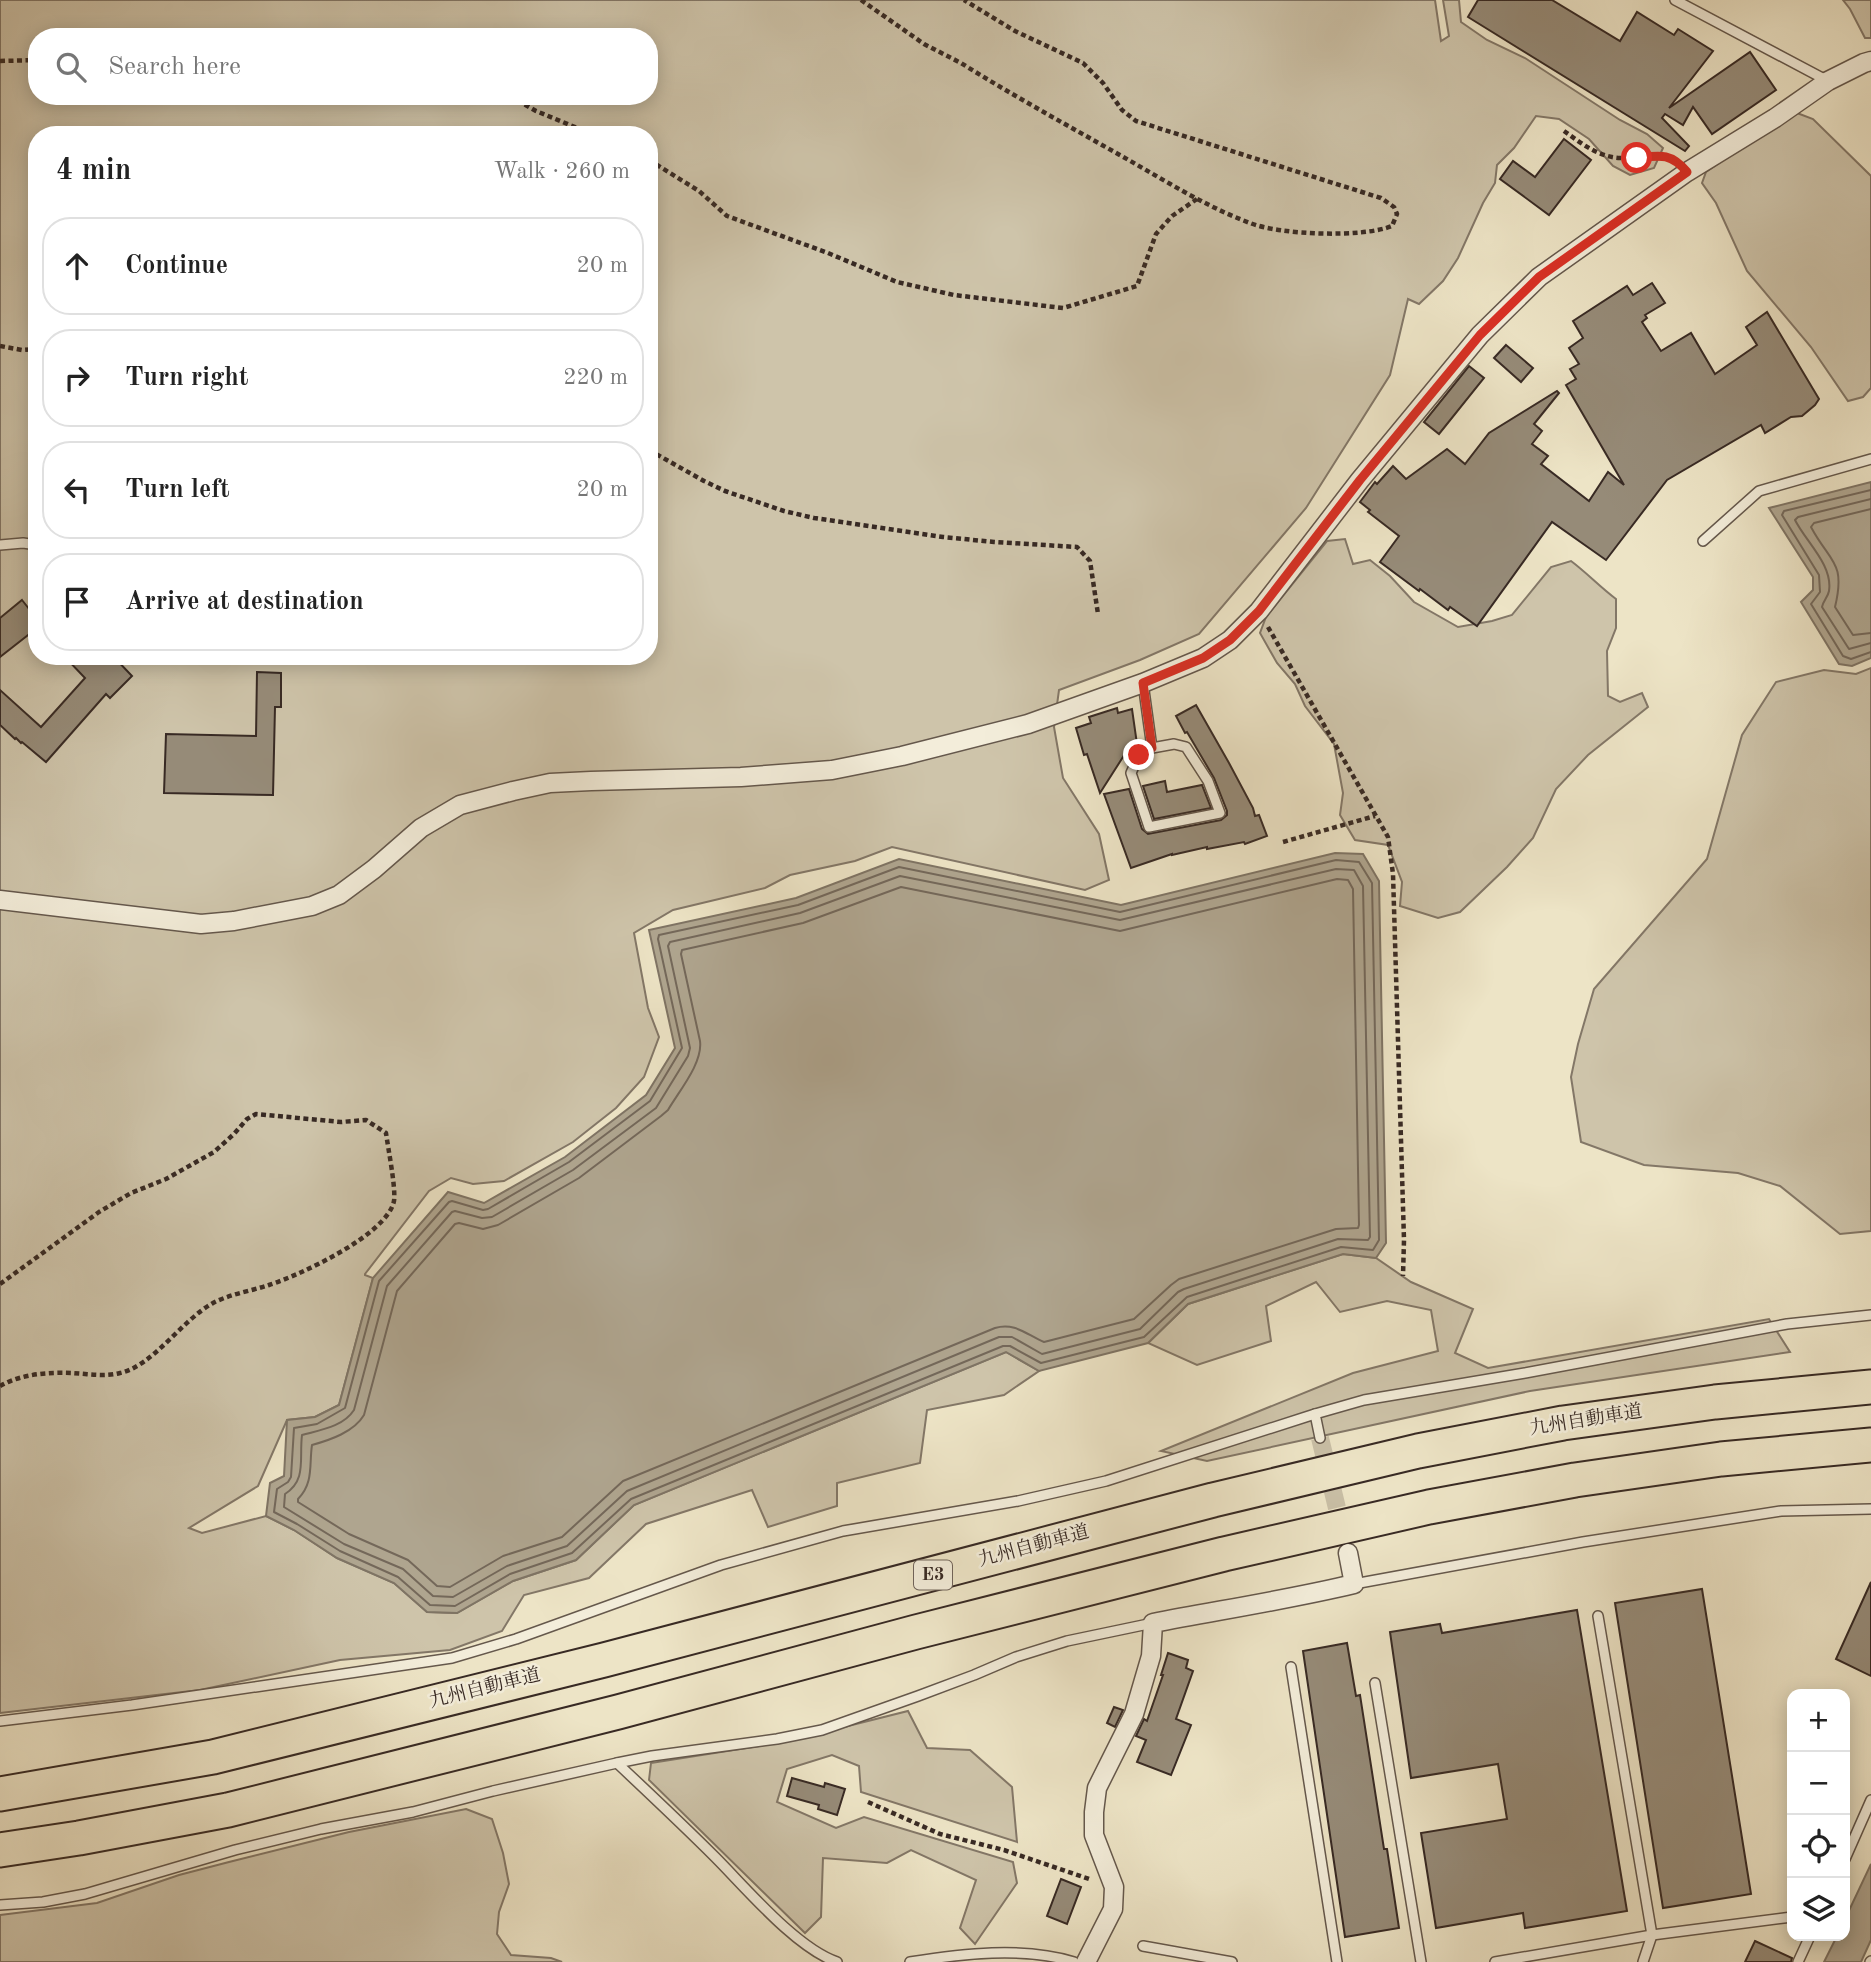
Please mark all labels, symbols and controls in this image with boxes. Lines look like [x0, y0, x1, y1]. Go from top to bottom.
search box [28, 28, 658, 105]
icon: search [52, 48, 90, 86]
text: Search here [108, 54, 241, 80]
route start [1621, 142, 1652, 173]
text: 4 min [56, 156, 131, 186]
text: Walk · 260 m [494, 160, 630, 183]
icon: ahead [58, 247, 96, 285]
text: Continue [125, 253, 228, 279]
text: 20 m [577, 254, 628, 277]
icon: right [58, 359, 96, 397]
text: Turn right [125, 365, 248, 391]
text: 220 m [563, 366, 628, 389]
icon: left [58, 471, 96, 509]
text: Turn left [125, 477, 230, 503]
text: 20 m [577, 478, 628, 501]
icon: arrive [58, 583, 96, 621]
text: Arrive at destination [125, 589, 364, 615]
route end [1123, 739, 1154, 770]
street label: 九州自動車道 [1528, 1400, 1644, 1439]
street label: 九州自動車道 [976, 1520, 1092, 1571]
road number: E3 [914, 1560, 952, 1590]
street label: 九州自動車道 [427, 1663, 543, 1712]
map controls [1787, 1689, 1850, 1941]
button: + [1787, 1689, 1850, 1752]
button: − [1787, 1752, 1850, 1815]
button: locate [1787, 1815, 1850, 1878]
button: layers [1787, 1878, 1850, 1941]

